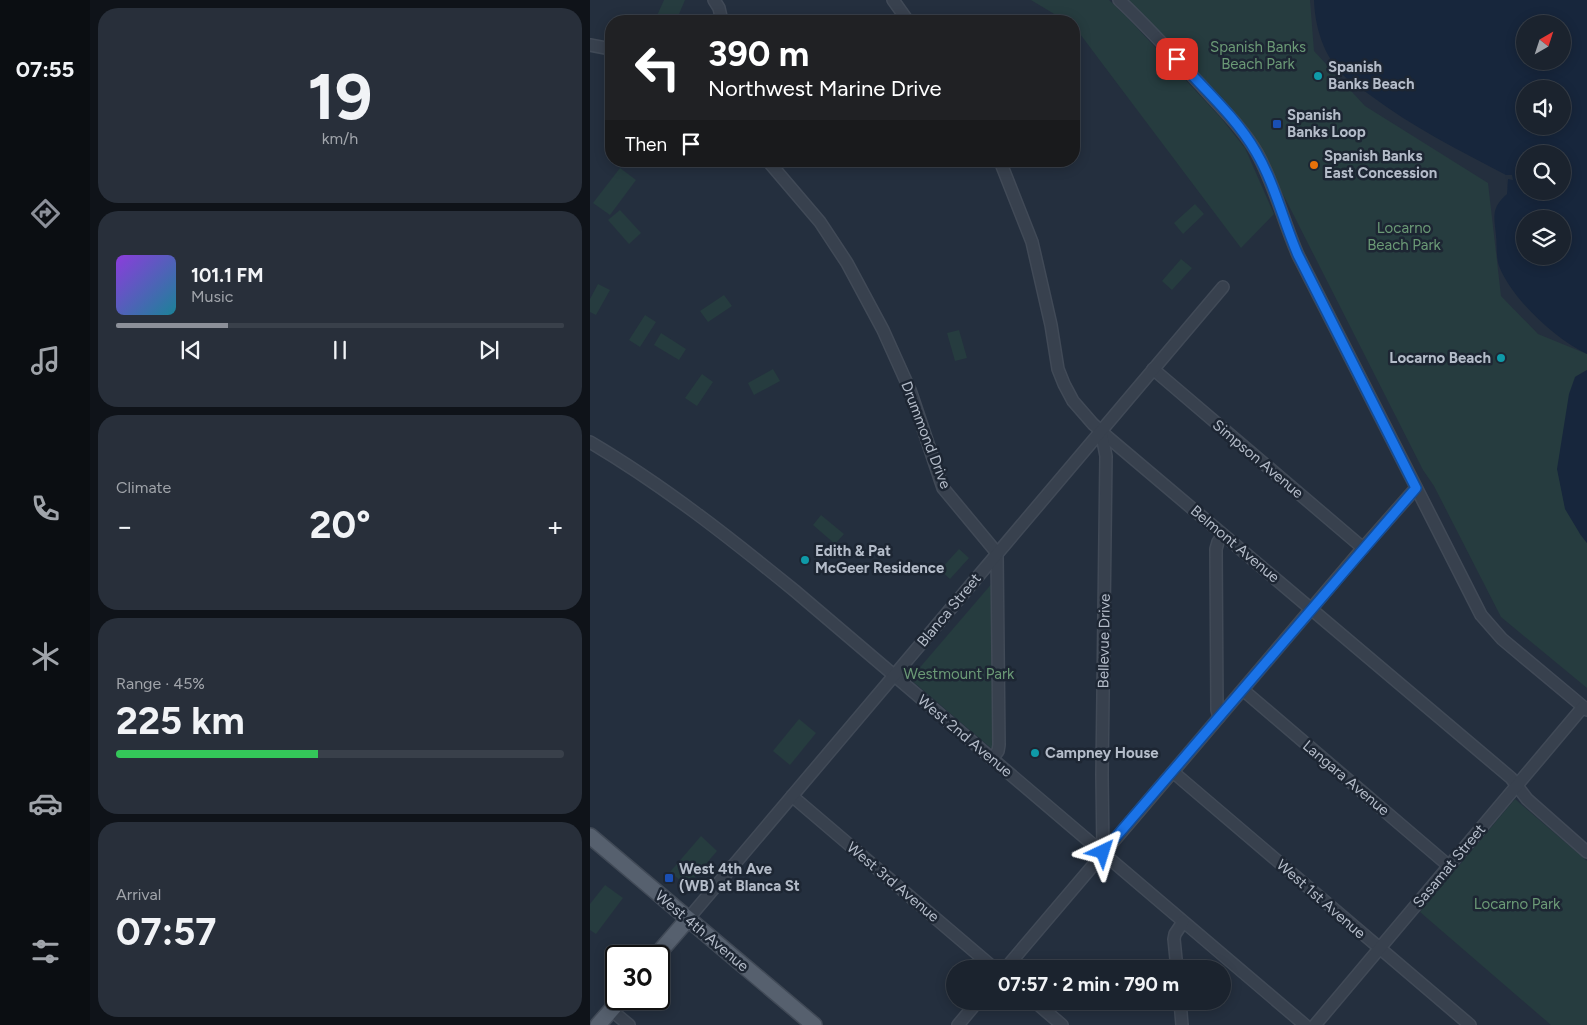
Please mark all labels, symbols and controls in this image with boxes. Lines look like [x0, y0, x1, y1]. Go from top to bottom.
north arrow [1516, 15, 1571, 70]
map controls [1516, 15, 1571, 265]
text: 390 m [708, 33, 809, 75]
icon: left [625, 35, 690, 100]
pin [1156, 38, 1198, 80]
park label: Spanish Banks Beach Park [1210, 38, 1306, 73]
icon: arrive [1163, 45, 1191, 73]
text: 07:55 [16, 56, 74, 83]
text: 19 [307, 57, 373, 135]
place label: Spanish Banks Beach [1328, 58, 1415, 93]
marker: Spanish Banks Beach [1312, 70, 1324, 82]
text: Northwest Marine Drive [708, 75, 942, 102]
button: sound [1516, 80, 1571, 135]
place label: Spanish Banks Loop [1287, 106, 1366, 141]
marker: Spanish Banks Loop [1271, 118, 1283, 130]
text: km/h [322, 129, 358, 148]
icon: arrive [677, 130, 705, 158]
text: Then [625, 133, 667, 156]
button: search [1516, 145, 1571, 200]
place label: Spanish Banks East Concession [1324, 147, 1437, 182]
marker: Spanish Banks East Concession [1308, 159, 1320, 171]
icon: directions [28, 196, 63, 231]
button: layers [1516, 210, 1571, 265]
park label: Locarno Beach Park [1367, 219, 1442, 254]
text: 101.1 FM [191, 264, 263, 287]
text: Music [191, 287, 233, 306]
icon: previous [177, 336, 205, 364]
icon: pause [326, 336, 354, 364]
icon: next [475, 336, 503, 364]
icon: music [28, 343, 63, 378]
place label: Locarno Beach [1389, 349, 1491, 367]
marker: Locarno Beach [1495, 352, 1507, 364]
street label: Drummond Drive [897, 379, 955, 491]
street label: Simpson Avenue [1209, 416, 1307, 502]
text: Climate [116, 478, 171, 497]
icon: phone [28, 491, 63, 526]
text: 20° [310, 502, 371, 548]
street label: Belmont Avenue [1187, 502, 1283, 586]
text: − [116, 509, 133, 543]
text: + [547, 509, 564, 543]
place label: Edith & Pat McGeer Residence [815, 542, 945, 577]
marker: Edith & Pat McGeer Residence [799, 554, 811, 566]
street label: Blanca Street [913, 570, 985, 650]
street label: Bellevue Drive [1094, 593, 1114, 689]
icon: climate [28, 639, 63, 674]
park label: Westmount Park [904, 665, 1015, 683]
text: Range · 45% [116, 674, 205, 693]
street label: West 2nd Avenue [914, 691, 1016, 781]
text: 225 km [116, 698, 245, 744]
street label: Langara Avenue [1299, 737, 1393, 819]
place label: Campney House [1045, 744, 1159, 762]
marker: Campney House [1029, 747, 1041, 759]
icon: car [28, 786, 63, 821]
street label: Sasamat Street [1409, 820, 1489, 911]
position arrow [1076, 825, 1128, 877]
street label: West 3rd Avenue [843, 838, 943, 926]
street label: West 1st Avenue [1273, 856, 1369, 942]
place label: West 4th Ave (WB) at Blanca St [679, 860, 800, 895]
marker: West 4th Ave (WB) at Blanca St [663, 872, 675, 884]
text: Arrival [116, 885, 161, 904]
street label: West 4th Avenue [652, 887, 752, 975]
park label: Locarno Park [1474, 895, 1561, 913]
text: 07:57 [116, 909, 216, 955]
icon: filters [28, 934, 63, 969]
speed limit sign: 30 [605, 945, 670, 1010]
text: 07:57 · 2 min · 790 m [998, 973, 1179, 996]

